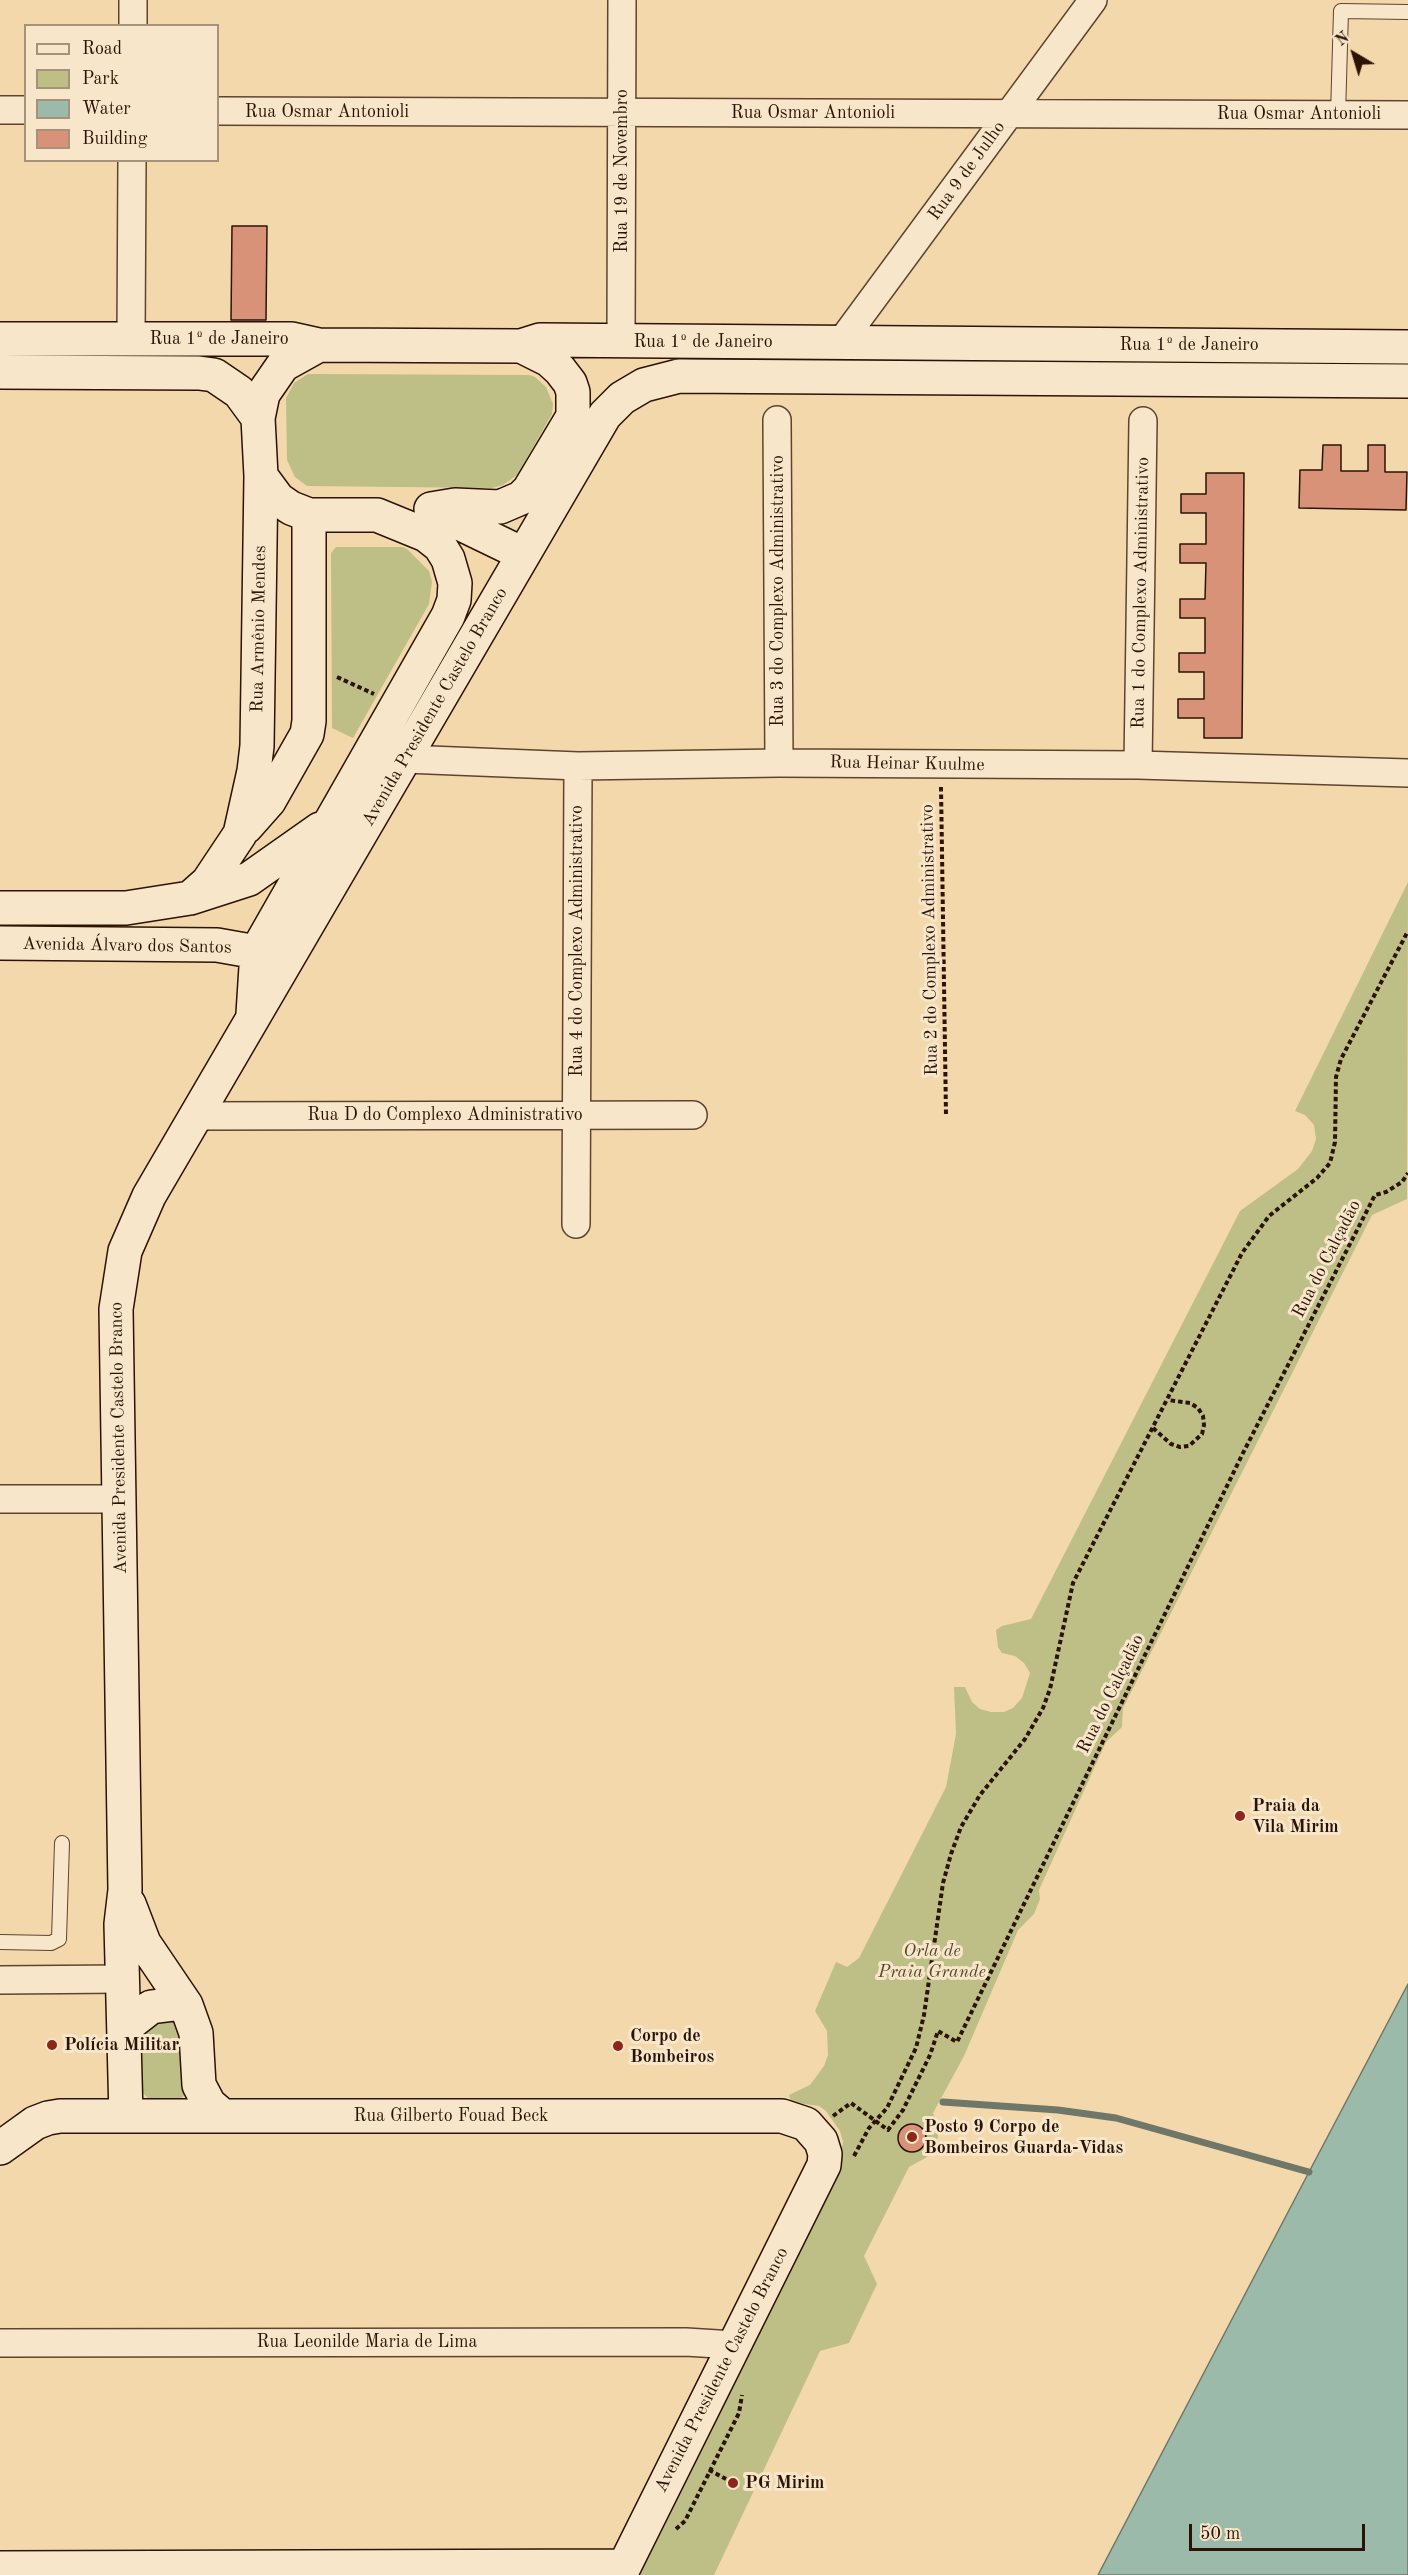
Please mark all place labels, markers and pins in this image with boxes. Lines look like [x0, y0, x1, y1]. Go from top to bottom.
place label: Praia da Vila Mirim [1252, 1795, 1339, 1838]
marker: Praia da Vila Mirim [1233, 1809, 1247, 1823]
place label: Corpo de Bombeiros [630, 2025, 714, 2068]
place label: Polícia Militar [64, 2034, 179, 2056]
marker: Polícia Militar [45, 2038, 59, 2052]
marker: Corpo de Bombeiros [611, 2039, 625, 2053]
place label: Posto 9 Corpo de Bombeiros Guarda-Vidas [924, 2116, 1123, 2158]
marker: Posto 9 Corpo de Bombeiros Guarda-Vidas [905, 2130, 919, 2144]
place label: PG Mirim [745, 2472, 825, 2494]
marker: PG Mirim [726, 2476, 740, 2490]

